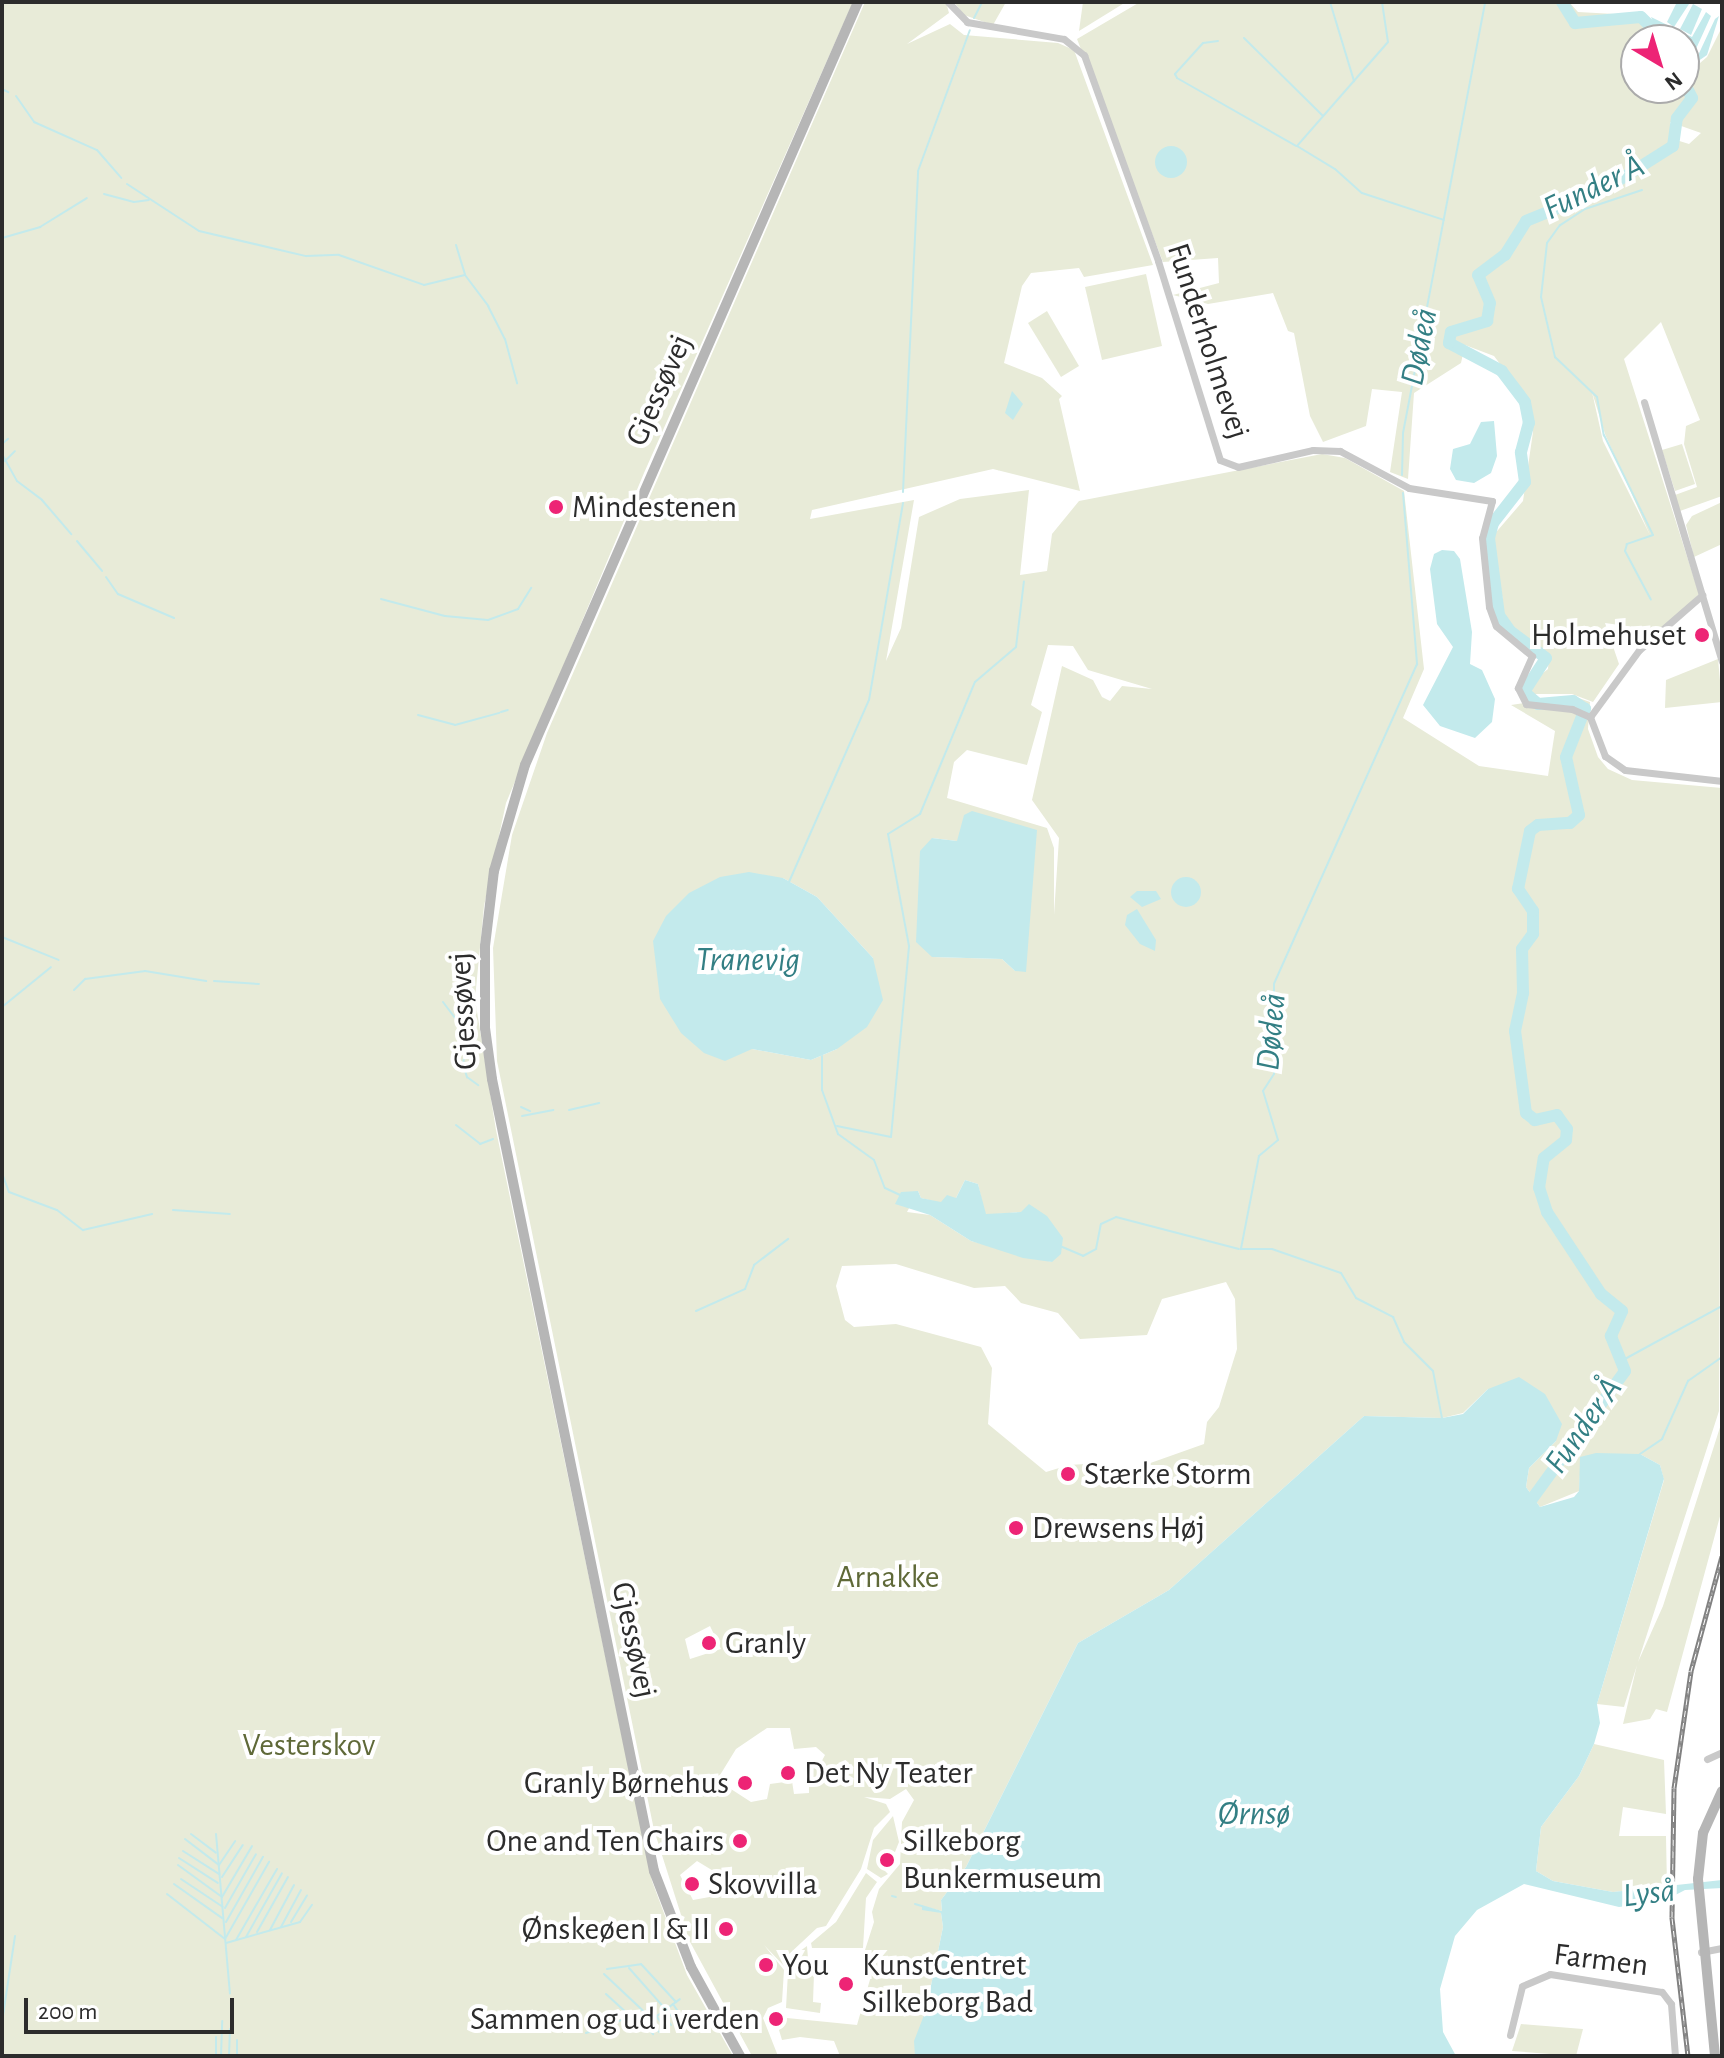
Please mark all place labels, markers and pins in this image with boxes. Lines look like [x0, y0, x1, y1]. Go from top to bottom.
place label: Mindestenen [572, 488, 737, 526]
marker: Mindestenen [547, 498, 565, 516]
place label: Holmehuset [1531, 616, 1686, 654]
marker: Holmehuset [1693, 626, 1711, 644]
place label: Stærke Storm [1084, 1455, 1252, 1493]
marker: Stærke Storm [1059, 1465, 1077, 1483]
place label: Drewsens Høj [1032, 1509, 1205, 1547]
marker: Drewsens Høj [1007, 1519, 1025, 1537]
place label: Granly [725, 1624, 806, 1662]
marker: Granly [700, 1634, 718, 1652]
place label: Det Ny Teater [804, 1754, 973, 1792]
place label: Granly Børnehus [524, 1764, 729, 1802]
marker: Det Ny Teater [779, 1764, 797, 1782]
marker: Granly Børnehus [736, 1774, 754, 1792]
place label: One and Ten Chairs [486, 1822, 724, 1860]
place label: Silkeborg Bunkermuseum [903, 1823, 1102, 1898]
marker: One and Ten Chairs [731, 1832, 749, 1850]
marker: Silkeborg Bunkermuseum [878, 1851, 896, 1869]
place label: Skovvilla [708, 1865, 818, 1903]
marker: Skovvilla [683, 1875, 701, 1893]
place label: Ønskeøen I & II [522, 1910, 710, 1948]
marker: Ønskeøen I & II [717, 1920, 735, 1938]
place label: You [782, 1946, 829, 1984]
place label: KunstCentret Silkeborg Bad [862, 1947, 1033, 2022]
marker: You [757, 1956, 775, 1974]
marker: KunstCentret Silkeborg Bad [837, 1975, 855, 1993]
place label: Sammen og ud i verden [470, 2000, 760, 2038]
marker: Sammen og ud i verden [767, 2010, 785, 2028]

